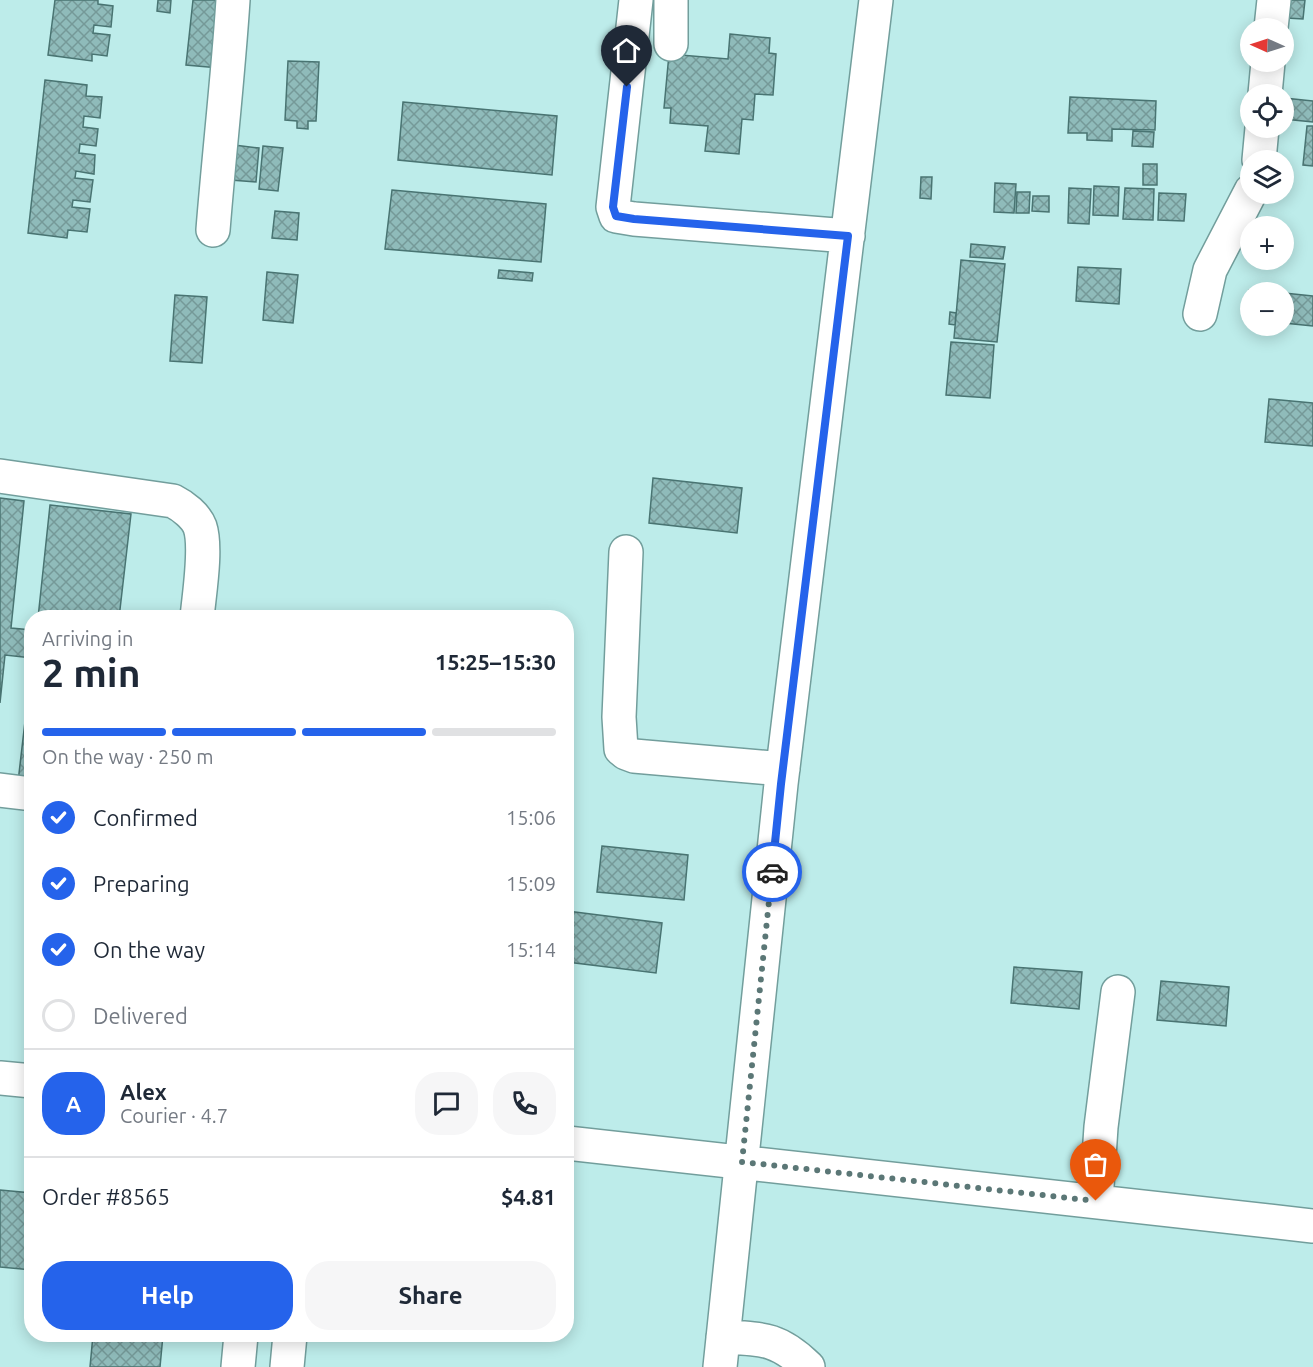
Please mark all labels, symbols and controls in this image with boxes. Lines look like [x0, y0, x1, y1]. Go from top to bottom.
north arrow [1240, 18, 1294, 72]
map controls [1240, 18, 1294, 336]
pin [601, 25, 652, 87]
icon: home [610, 34, 643, 67]
button: locate [1240, 84, 1294, 138]
button: layers [1240, 150, 1294, 204]
button: + [1240, 216, 1294, 270]
button: − [1240, 282, 1294, 336]
text: Arriving in [42, 627, 133, 650]
text: 15:25–15:30 [435, 649, 556, 674]
text: 2 min [42, 651, 141, 694]
text: On the way · 250 m [42, 745, 214, 768]
icon: check [42, 801, 75, 834]
text: Confirmed [93, 805, 198, 830]
text: 15:06 [506, 806, 556, 829]
courier [742, 842, 802, 902]
icon: car [756, 856, 789, 889]
icon: check [42, 867, 75, 900]
text: Preparing [93, 871, 190, 896]
text: 15:09 [506, 872, 556, 895]
icon: check [42, 933, 75, 966]
text: On the way [93, 937, 205, 962]
text: 15:14 [506, 938, 556, 961]
text: Delivered [93, 1003, 188, 1028]
button: chat [415, 1072, 478, 1135]
button: phone [493, 1072, 556, 1135]
text: Alex [120, 1079, 167, 1104]
text: A [66, 1091, 81, 1116]
text: Courier · 4.7 [120, 1104, 228, 1127]
pin [1070, 1139, 1121, 1201]
icon: bag [1079, 1148, 1112, 1181]
text: Order #8565 [42, 1184, 170, 1209]
text: $4.81 [501, 1184, 556, 1209]
button: Help [42, 1261, 293, 1330]
button: Share [305, 1261, 556, 1330]

